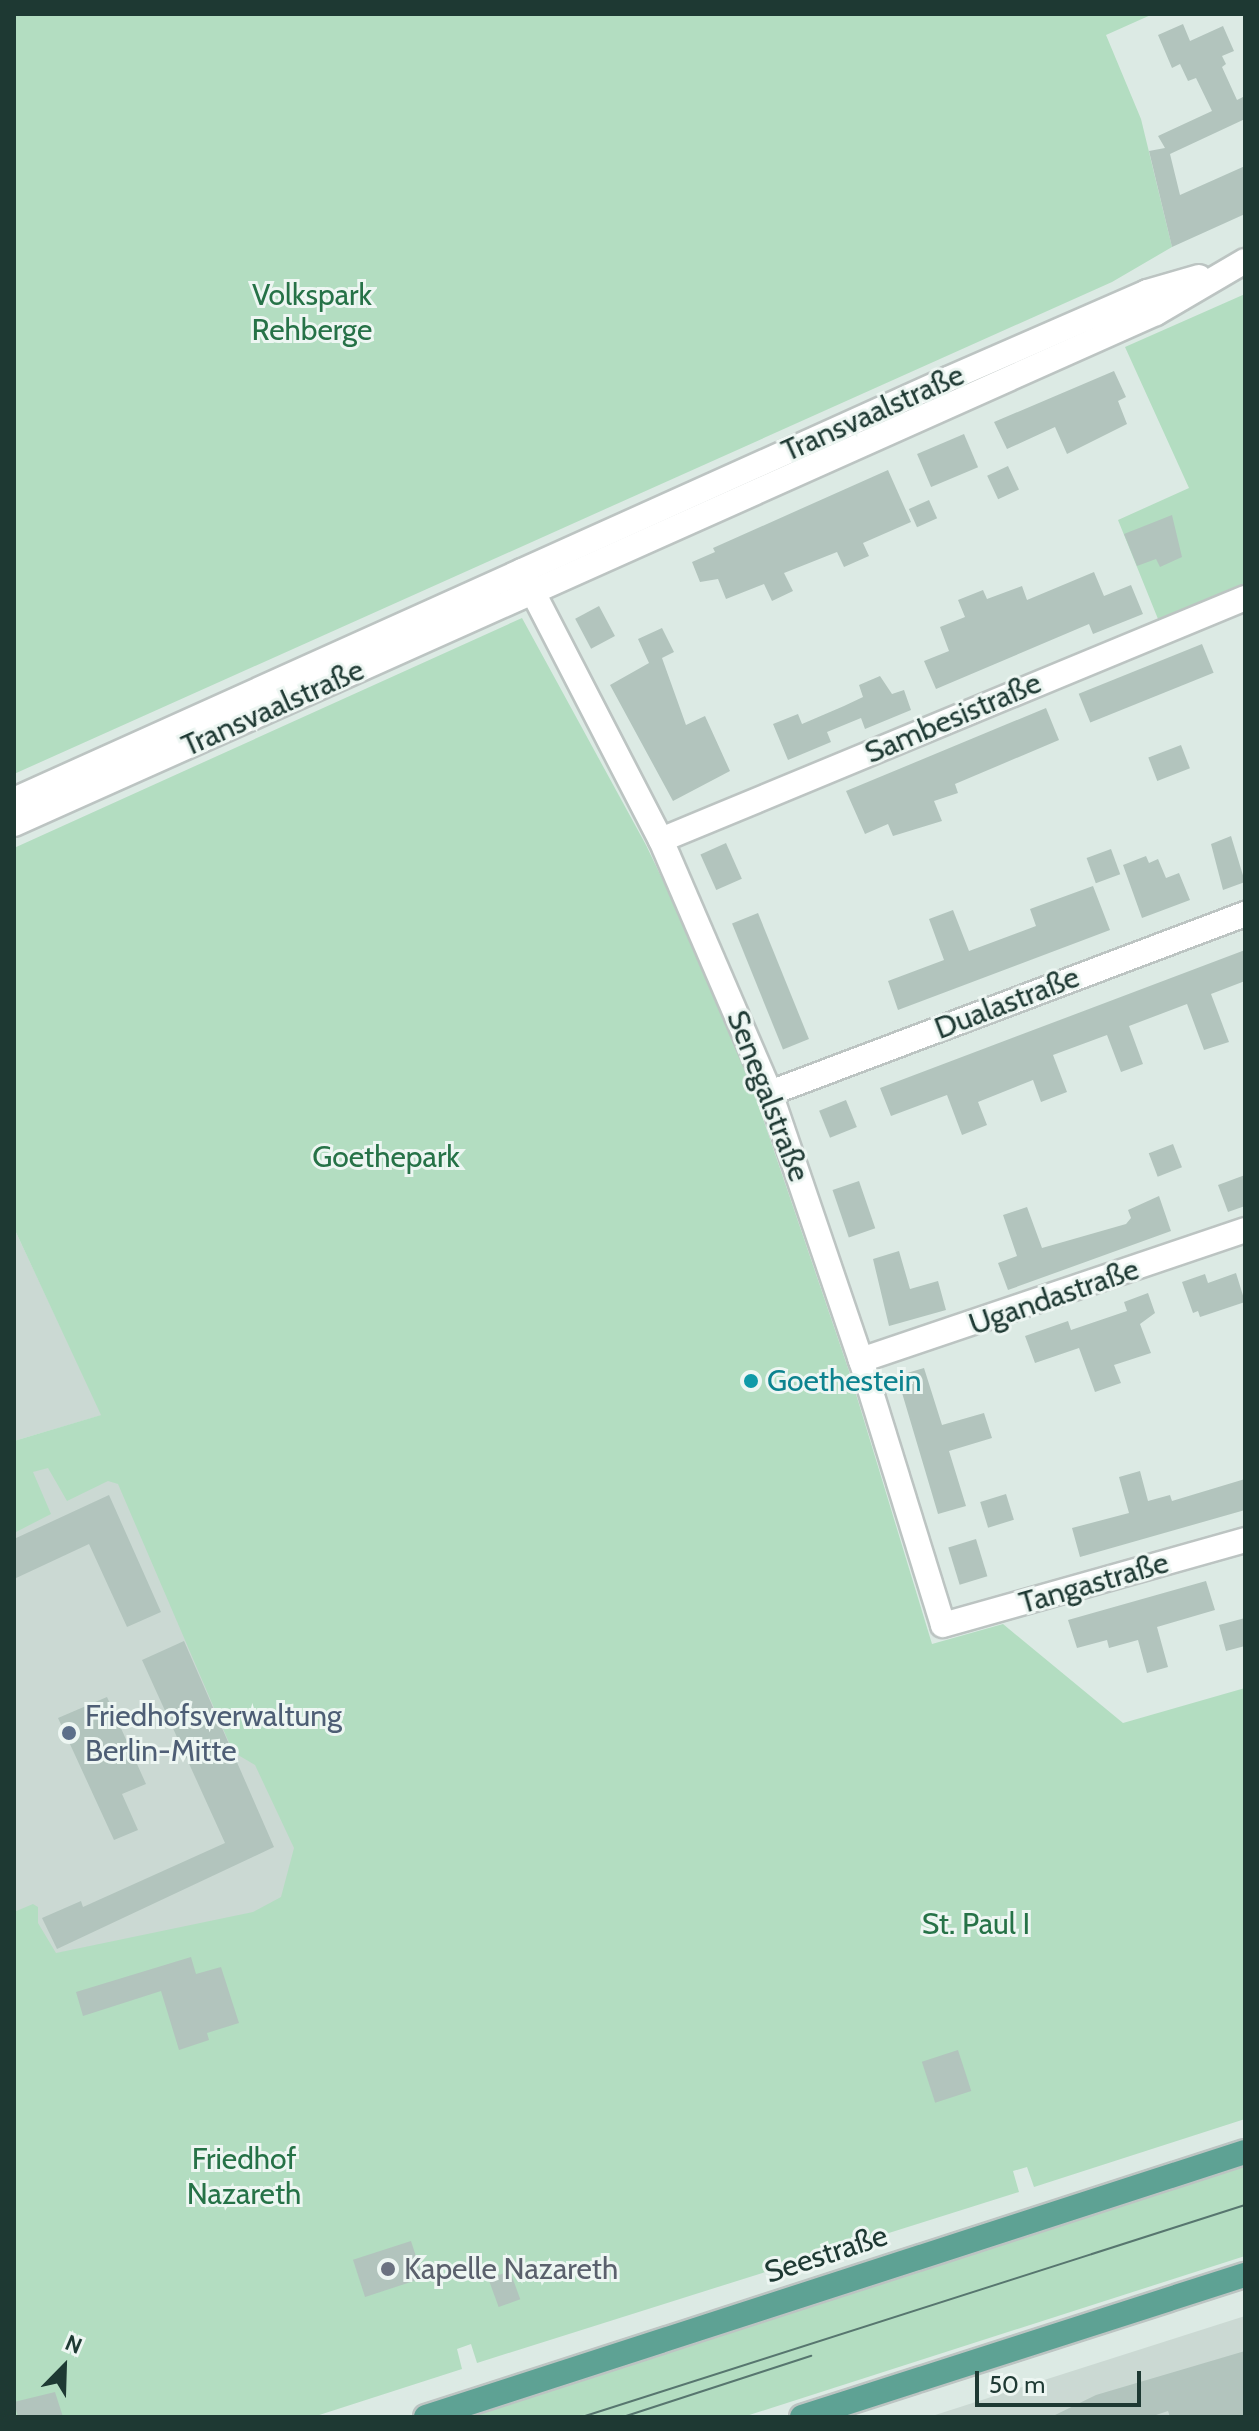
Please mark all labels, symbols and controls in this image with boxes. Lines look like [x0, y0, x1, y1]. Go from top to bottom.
park label: Volkspark Rehberge [252, 277, 372, 348]
street label: Transvaalstraße [776, 357, 970, 469]
street label: Transvaalstraße [176, 652, 370, 764]
street label: Sambesistraße [860, 665, 1046, 771]
street label: Dualastraße [930, 959, 1084, 1047]
street label: Senegalstraße [719, 1005, 817, 1187]
park label: Goethepark [312, 1139, 460, 1175]
street label: Ugandastraße [964, 1251, 1144, 1343]
place label: Goethestein [767, 1363, 921, 1399]
marker: Goethestein [742, 1372, 760, 1390]
street label: Tangastraße [1015, 1545, 1173, 1621]
place label: Friedhofsverwaltung Berlin-Mitte [85, 1698, 342, 1768]
marker: Friedhofsverwaltung Berlin-Mitte [60, 1724, 78, 1742]
park label: St. Paul I [922, 1906, 1030, 1942]
park label: Friedhof Nazareth [187, 2141, 301, 2212]
street label: Seestraße [760, 2217, 892, 2291]
place label: Kapelle Nazareth [404, 2251, 618, 2287]
marker: Kapelle Nazareth [379, 2260, 397, 2278]
north arrow [24, 2327, 104, 2407]
text: N [61, 2329, 86, 2360]
scale bar [979, 2355, 1145, 2405]
text: 50 m [989, 2370, 1045, 2399]

